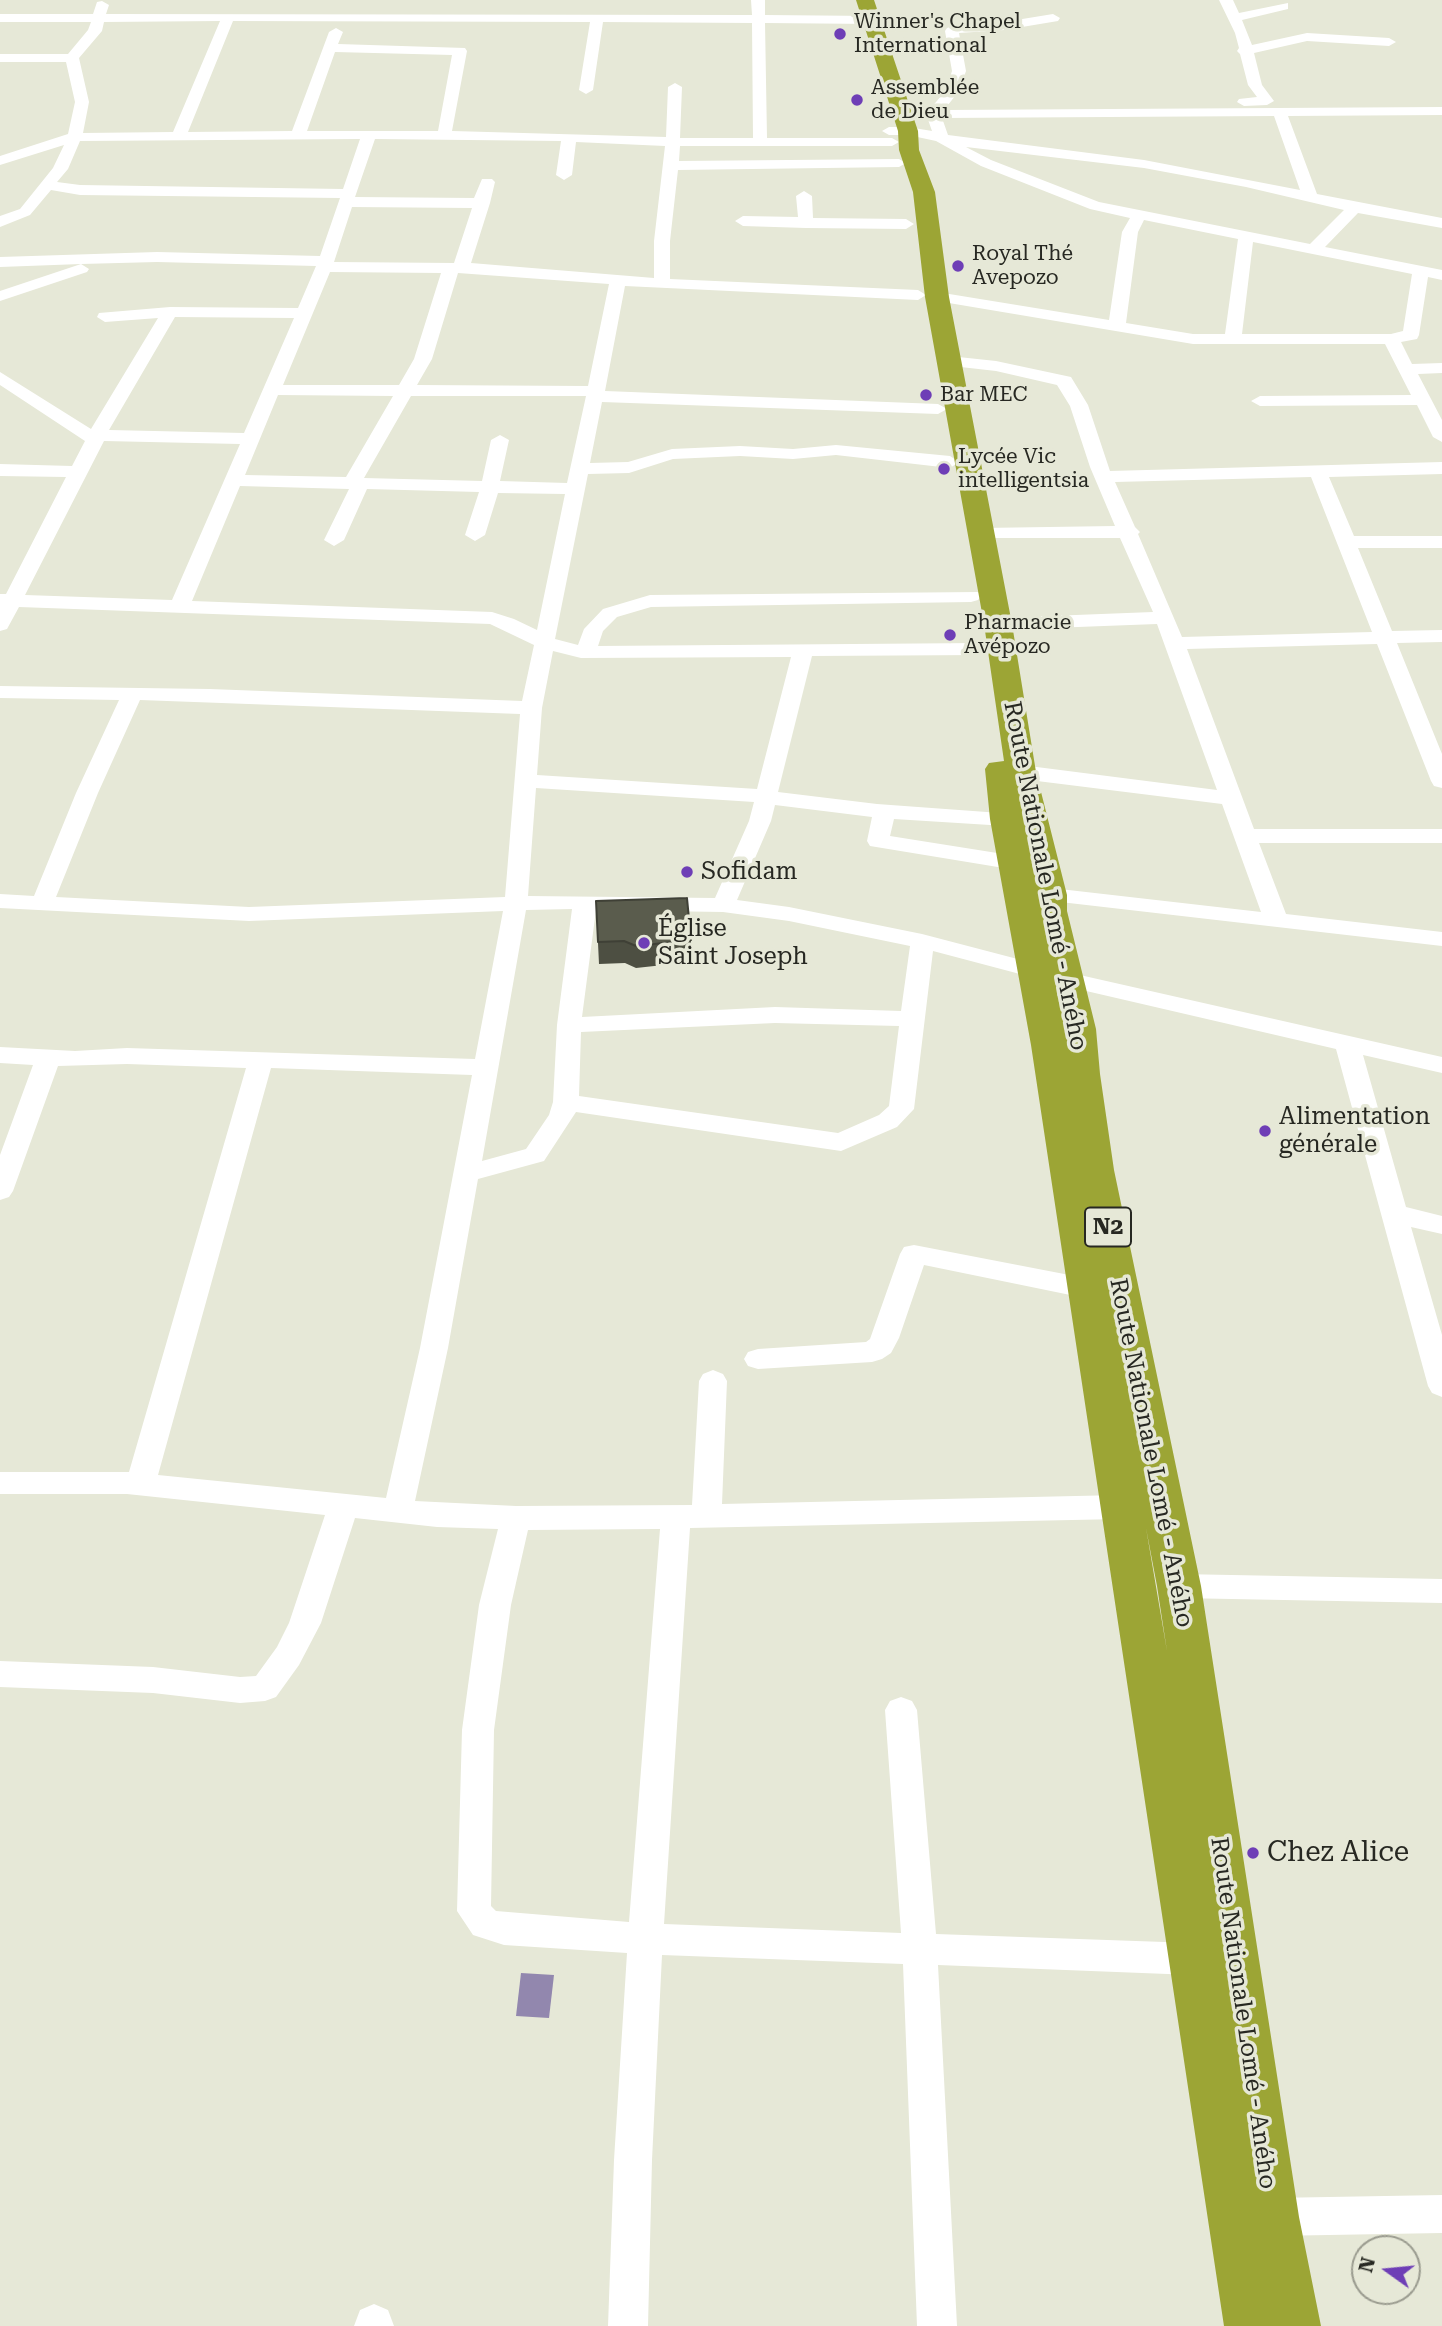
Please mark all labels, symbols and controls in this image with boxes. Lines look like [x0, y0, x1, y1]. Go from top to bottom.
place label: Winner's Chapel International [854, 9, 1021, 59]
marker: Winner's Chapel International [832, 26, 848, 42]
place label: Assemblée de Dieu [871, 75, 979, 125]
marker: Assemblée de Dieu [849, 92, 865, 108]
place label: Royal Thé Avepozo [972, 241, 1073, 291]
marker: Royal Thé Avepozo [950, 258, 966, 274]
place label: Bar MEC [940, 382, 1028, 408]
marker: Bar MEC [918, 387, 934, 403]
place label: Lycée Vic intelligentsia [958, 444, 1089, 494]
marker: Lycée Vic intelligentsia [936, 461, 952, 477]
place label: Pharmacie Avépozo [964, 610, 1071, 660]
marker: Pharmacie Avépozo [942, 627, 958, 643]
street label: Route Nationale Lomé - Aného [997, 699, 1093, 1053]
place label: Sofidam [701, 858, 797, 886]
marker: Sofidam [679, 864, 695, 880]
place label: Église Saint Joseph [658, 915, 808, 971]
marker: Église Saint Joseph [636, 935, 652, 951]
place label: Alimentation générale [1279, 1103, 1430, 1159]
marker: Alimentation générale [1257, 1123, 1273, 1139]
road number: N2 [1085, 1208, 1131, 1246]
street label: Route Nationale Lomé - Aného [1103, 1276, 1199, 1630]
street label: Route Nationale Lomé - Aného [1204, 1835, 1282, 2191]
place label: Chez Alice [1267, 1836, 1409, 1870]
marker: Chez Alice [1245, 1845, 1261, 1861]
north arrow [1351, 2235, 1421, 2305]
text: N [1354, 2255, 1380, 2275]

